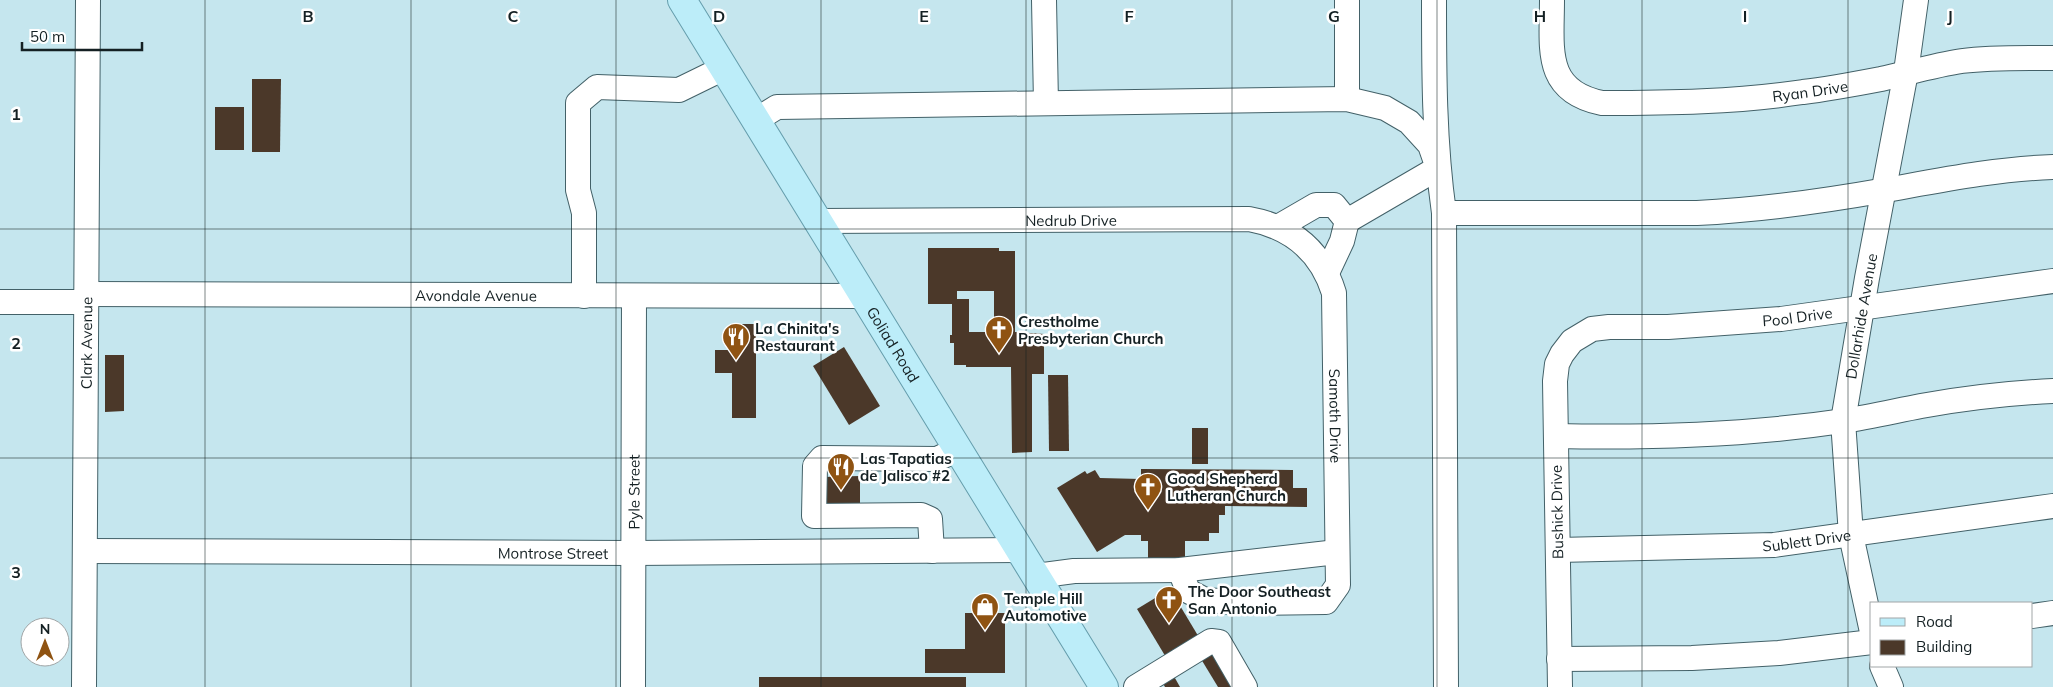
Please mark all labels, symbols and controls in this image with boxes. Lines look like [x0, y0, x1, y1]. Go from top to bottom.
text: B [302, 6, 314, 26]
text: C [508, 6, 519, 26]
text: D [713, 6, 725, 26]
text: E [919, 6, 929, 26]
text: F [1124, 6, 1134, 26]
text: G [1328, 6, 1340, 26]
text: H [1534, 6, 1546, 26]
text: I [1743, 6, 1747, 26]
text: J [1947, 6, 1953, 26]
scale bar [22, 20, 142, 52]
text: 50 m [30, 27, 65, 46]
street label: Ryan Drive [1771, 76, 1849, 105]
text: 1 [11, 104, 21, 124]
street label: Nedrub Drive [1025, 210, 1117, 230]
street label: Dollarhide Avenue [1841, 252, 1881, 380]
street label: Avondale Avenue [415, 285, 537, 305]
street label: Clark Avenue [76, 297, 96, 389]
street label: Pool Drive [1762, 302, 1834, 330]
street label: Goliad Road [863, 303, 924, 386]
place label: Crestholme Presbyterian Church [1018, 312, 1164, 348]
church icon: Crestholme Presbyterian Church [984, 315, 1014, 354]
place label: La Chinita's Restaurant [755, 319, 839, 355]
restaurant icon: La Chinita's Restaurant [721, 322, 751, 361]
text: 2 [11, 333, 21, 353]
street label: Samoth Drive [1326, 369, 1346, 463]
place label: Las Tapatias de Jalisco #2 [860, 449, 952, 485]
restaurant icon: Las Tapatias de Jalisco #2 [826, 452, 856, 491]
street label: Pyle Street [624, 454, 643, 530]
street label: Bushick Drive [1547, 465, 1567, 559]
place label: Good Shepherd Lutheran Church [1167, 469, 1286, 505]
church icon: Good Shepherd Lutheran Church [1133, 472, 1163, 511]
street label: Sublett Drive [1762, 525, 1852, 555]
street label: Montrose Street [498, 543, 608, 562]
text: 3 [11, 562, 21, 582]
place label: The Door Southeast San Antonio [1188, 582, 1331, 618]
church icon: The Door Southeast San Antonio [1154, 585, 1184, 624]
place label: Temple Hill Automotive [1004, 589, 1087, 625]
shop icon: Temple Hill Automotive [970, 592, 1000, 631]
legend [1870, 602, 2033, 667]
text: Road [1916, 612, 1953, 631]
north arrow [20, 617, 70, 667]
text: N [40, 620, 50, 638]
text: Building [1916, 637, 1972, 656]

